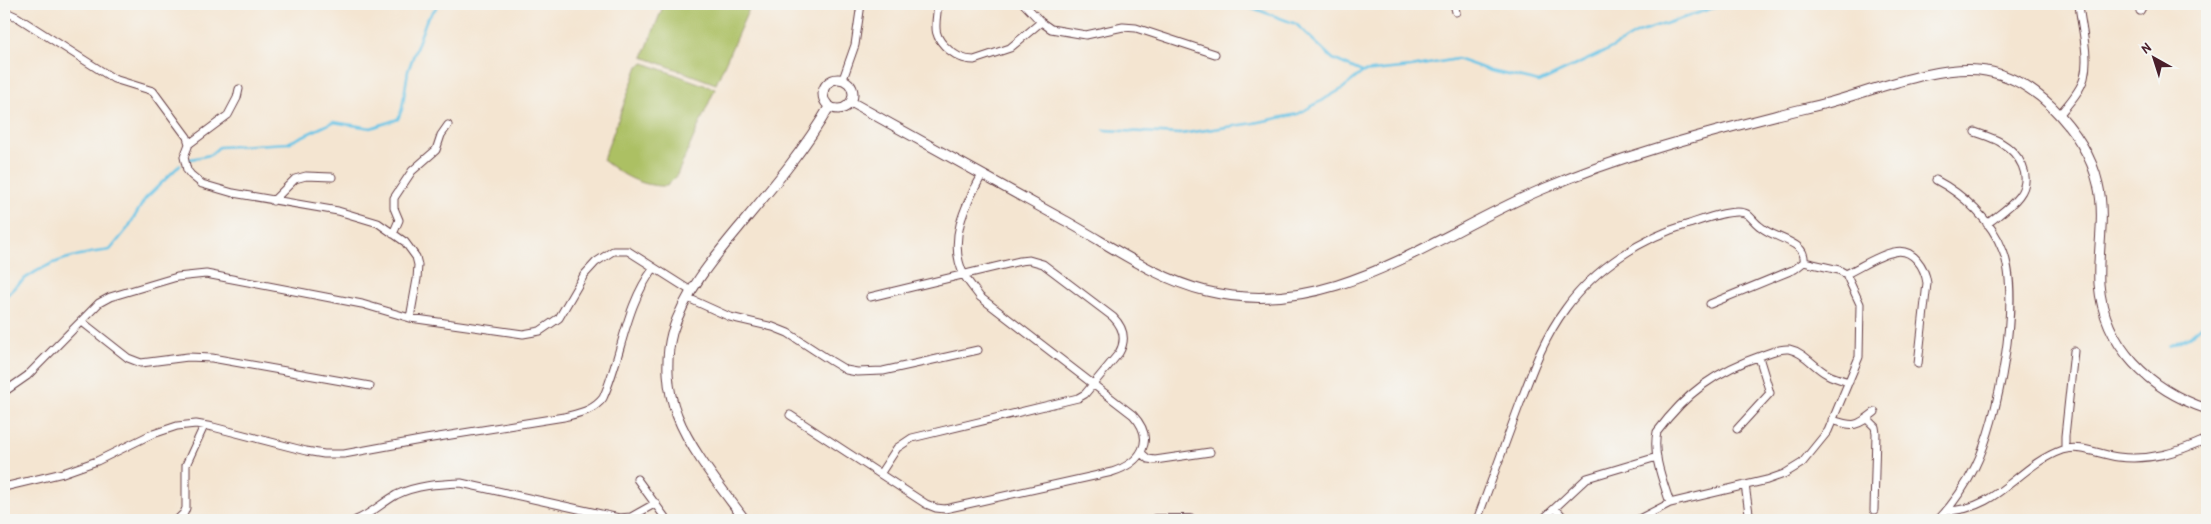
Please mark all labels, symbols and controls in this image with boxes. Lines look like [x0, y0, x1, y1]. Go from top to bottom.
north arrow [2128, 32, 2178, 82]
text: N [2137, 37, 2155, 57]

